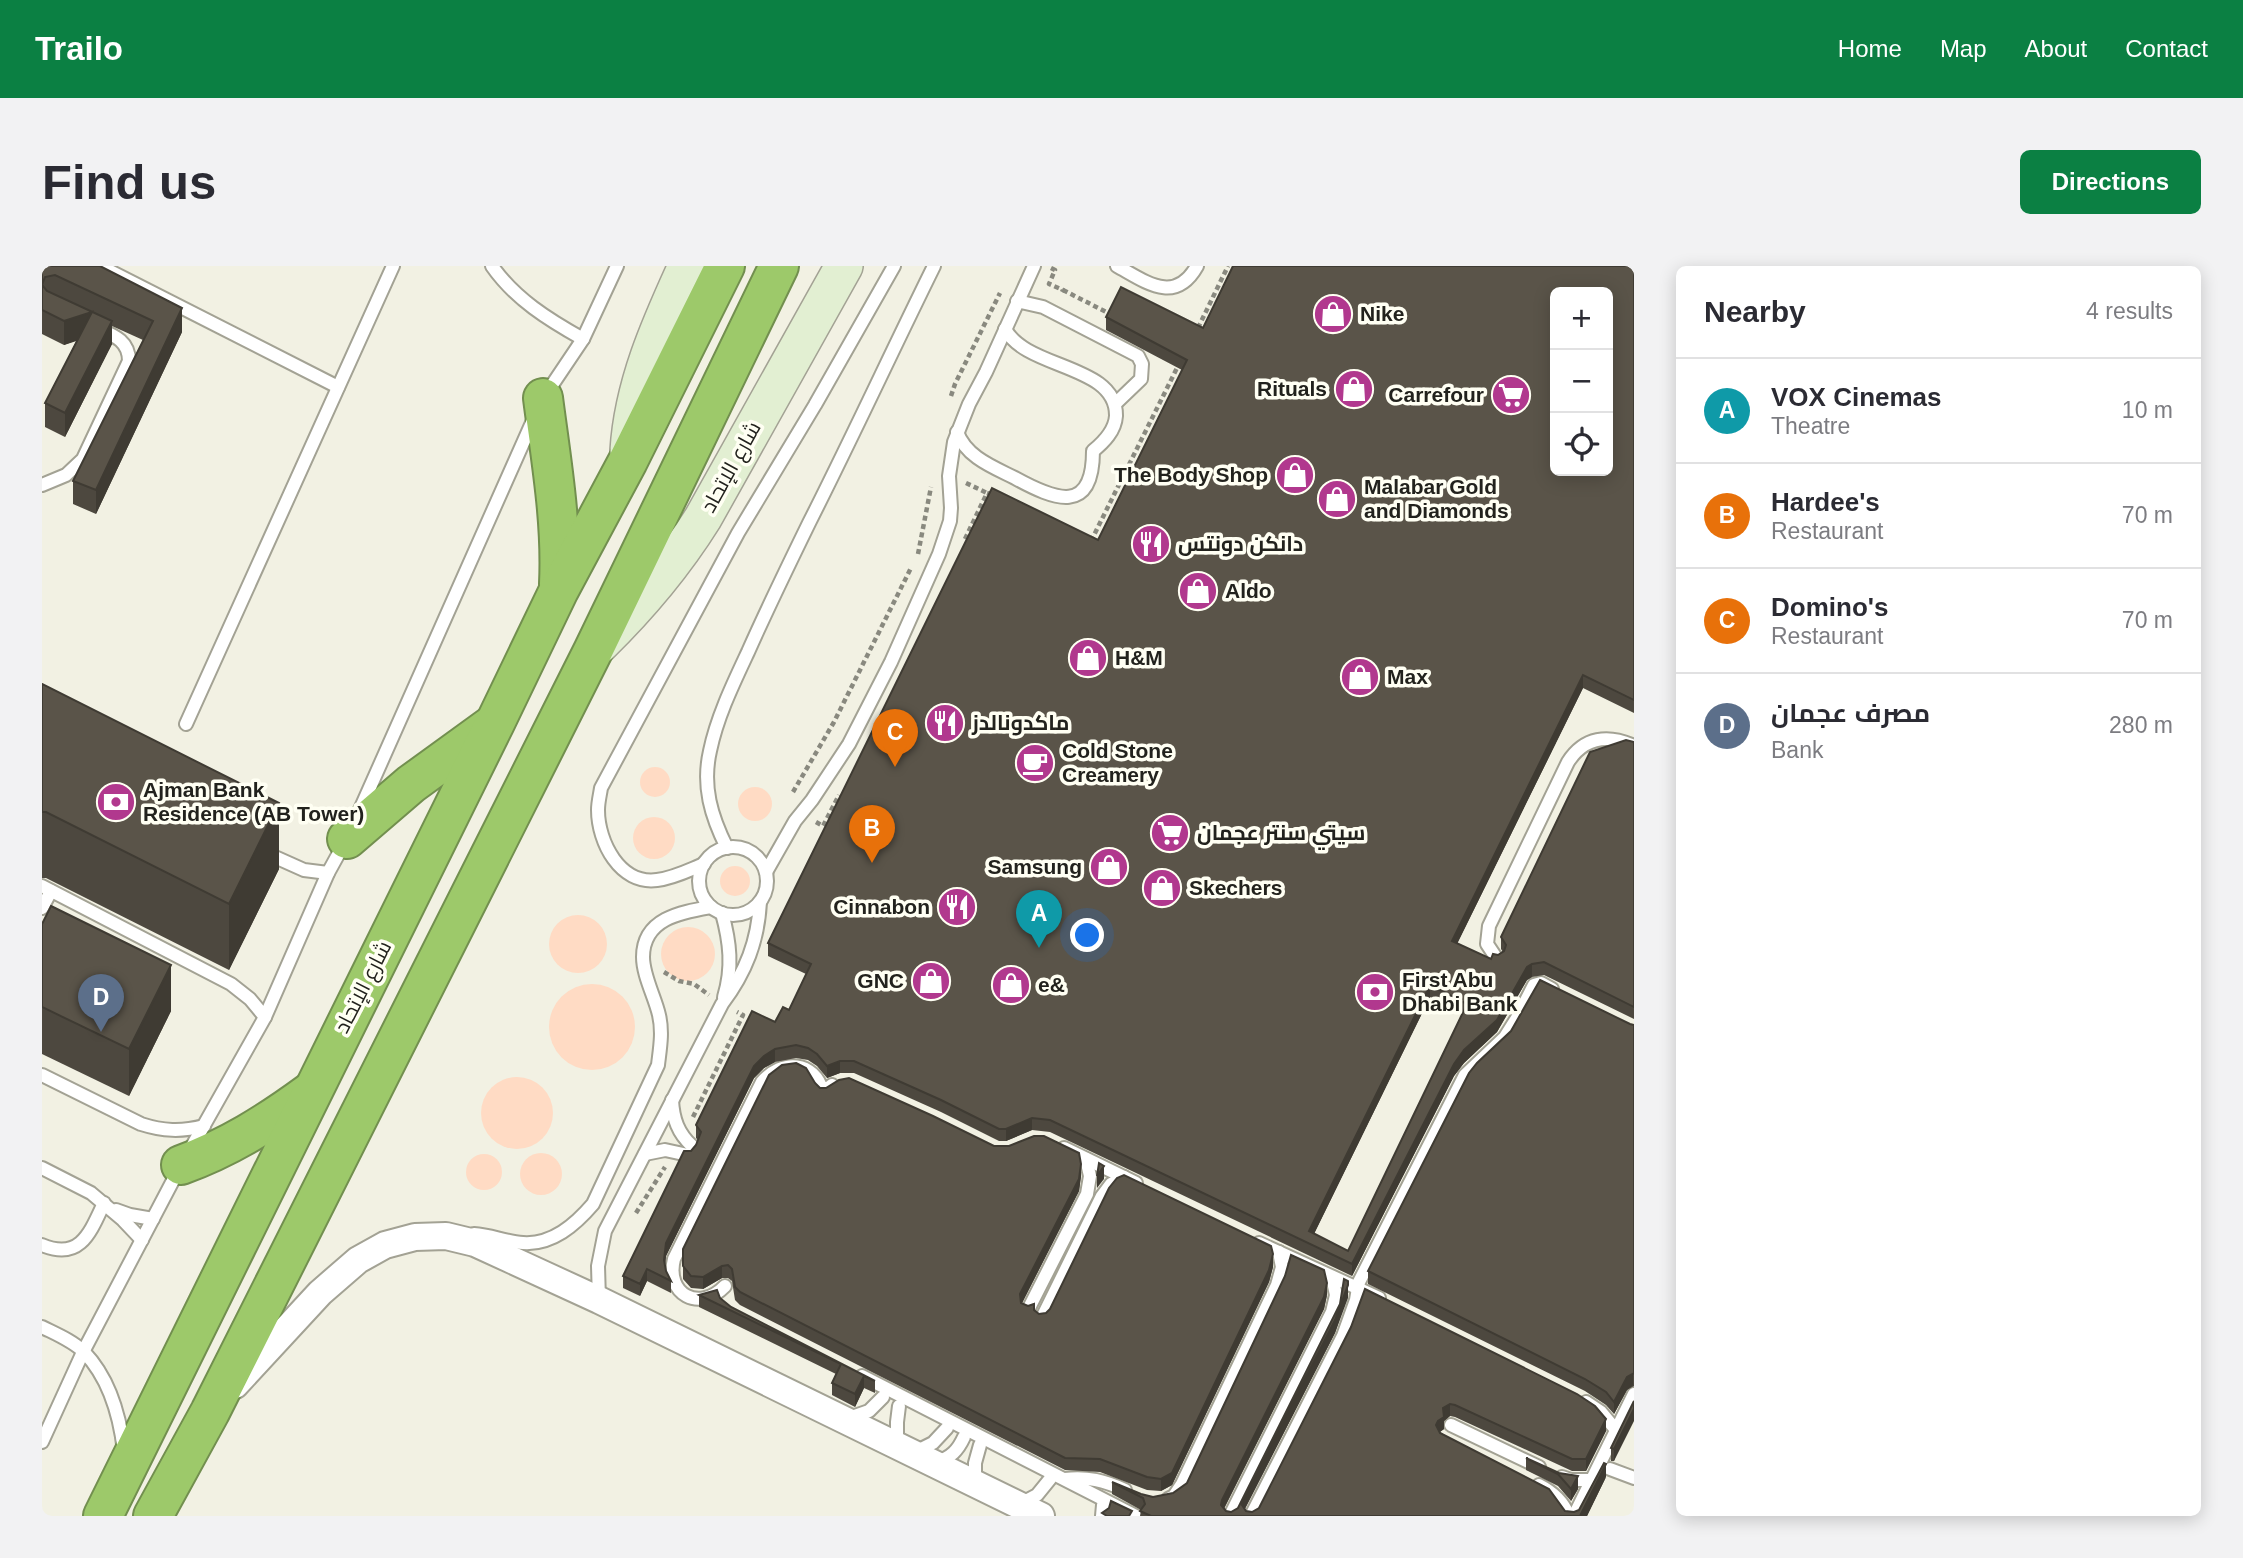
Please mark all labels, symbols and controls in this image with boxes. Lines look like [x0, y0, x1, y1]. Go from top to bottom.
text: Trailo [35, 30, 123, 67]
text: Home [1838, 35, 1902, 62]
text: Map [1940, 35, 1987, 62]
text: About [2025, 35, 2087, 62]
text: Contact [2125, 35, 2208, 62]
button: Directions [2020, 150, 2201, 214]
text: Find us [42, 155, 216, 209]
map controls [1550, 287, 1613, 476]
button: + [1550, 287, 1613, 350]
shop icon: Nike [1312, 293, 1354, 335]
text: Nearby [1704, 295, 1806, 328]
text: 4 results [2086, 298, 2173, 324]
place label: Nike [1360, 302, 1404, 325]
button: − [1550, 350, 1613, 413]
shop icon: Rituals [1333, 368, 1375, 410]
supermarket icon: Carrefour [1490, 374, 1532, 416]
place label: Rituals [1257, 377, 1327, 400]
text: VOX Cinemas [1771, 382, 1942, 412]
place label: Carrefour [1388, 383, 1484, 406]
text: A [1719, 397, 1735, 423]
text: 10 m [2122, 397, 2173, 423]
button: locate [1550, 413, 1613, 476]
text: Theatre [1771, 413, 1850, 439]
street label: شارع الإتحاد [696, 417, 768, 518]
shop icon: The Body Shop [1274, 454, 1316, 496]
place label: The Body Shop [1114, 463, 1268, 486]
place label: Malabar Gold and Diamonds [1364, 475, 1509, 522]
shop icon: Malabar Gold and Diamonds [1316, 478, 1358, 520]
text: Hardee's [1771, 487, 1880, 517]
text: B [1719, 502, 1735, 528]
text: 70 m [2122, 502, 2173, 528]
text: Restaurant [1771, 518, 1884, 544]
restaurant icon: دانكن دونتس [1130, 523, 1172, 565]
place label: دانكن دونتس [1178, 532, 1303, 557]
shop icon: Aldo [1177, 570, 1219, 612]
place label: Aldo [1225, 579, 1272, 602]
text: Domino's [1771, 592, 1888, 622]
text: C [1719, 607, 1735, 633]
text: 70 m [2122, 607, 2173, 633]
text: Restaurant [1771, 623, 1884, 649]
shop icon: H&M [1067, 637, 1109, 679]
place label: H&M [1115, 646, 1163, 669]
shop icon: Max [1339, 656, 1381, 698]
place label: Max [1387, 665, 1428, 688]
text: مصرف عجمان [1771, 698, 1930, 728]
restaurant icon: ماكدونالدز [924, 702, 966, 744]
pin: C [872, 709, 918, 767]
place label: ماكدونالدز [971, 711, 1069, 736]
text: D [1719, 712, 1735, 738]
text: 280 m [2109, 712, 2173, 738]
text: Bank [1771, 737, 1823, 763]
place label: Cold Stone Creamery [1062, 739, 1173, 786]
cafe icon: Cold Stone Creamery [1014, 742, 1056, 784]
place label: Ajman Bank Residence (AB Tower) [143, 778, 364, 825]
bank icon: Ajman Bank Residence (AB Tower) [95, 781, 137, 823]
pin: B [849, 805, 895, 863]
supermarket icon: سيتي سنتر عجمان [1149, 812, 1191, 854]
place label: سيتي سنتر عجمان [1197, 821, 1365, 850]
shop icon: Samsung [1088, 846, 1130, 888]
place label: Samsung [987, 855, 1082, 878]
shop icon: Skechers [1141, 867, 1183, 909]
place label: Skechers [1189, 876, 1282, 899]
restaurant icon: Cinnabon [936, 886, 978, 928]
pin: A [1016, 890, 1062, 948]
place label: Cinnabon [833, 895, 930, 918]
your location [1070, 918, 1104, 952]
street label: شارع الإتحاد [330, 937, 398, 1038]
shop icon: GNC [910, 960, 952, 1002]
shop icon: e& [990, 964, 1032, 1006]
place label: First Abu Dhabi Bank [1402, 968, 1518, 1015]
place label: GNC [857, 969, 904, 992]
bank icon: First Abu Dhabi Bank [1354, 971, 1396, 1013]
place label: e& [1038, 973, 1065, 996]
pin: D [78, 974, 124, 1032]

